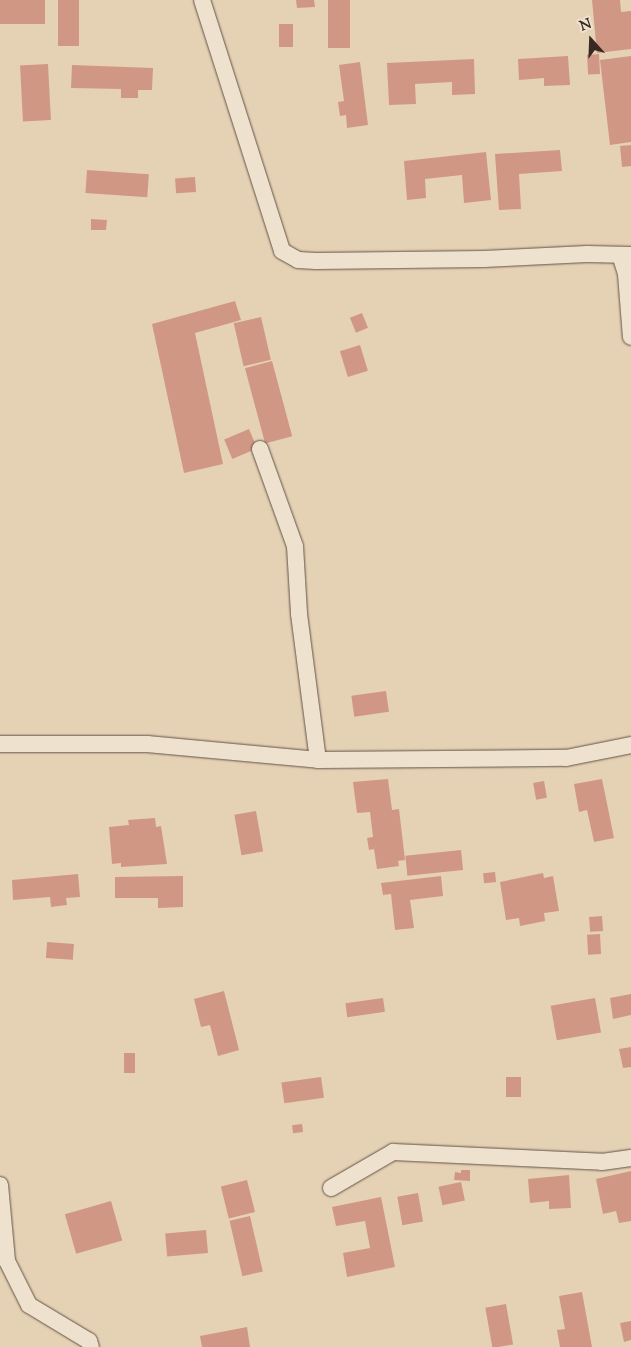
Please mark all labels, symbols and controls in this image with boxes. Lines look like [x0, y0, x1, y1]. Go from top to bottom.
north arrow [566, 15, 616, 65]
text: N [577, 15, 595, 37]

